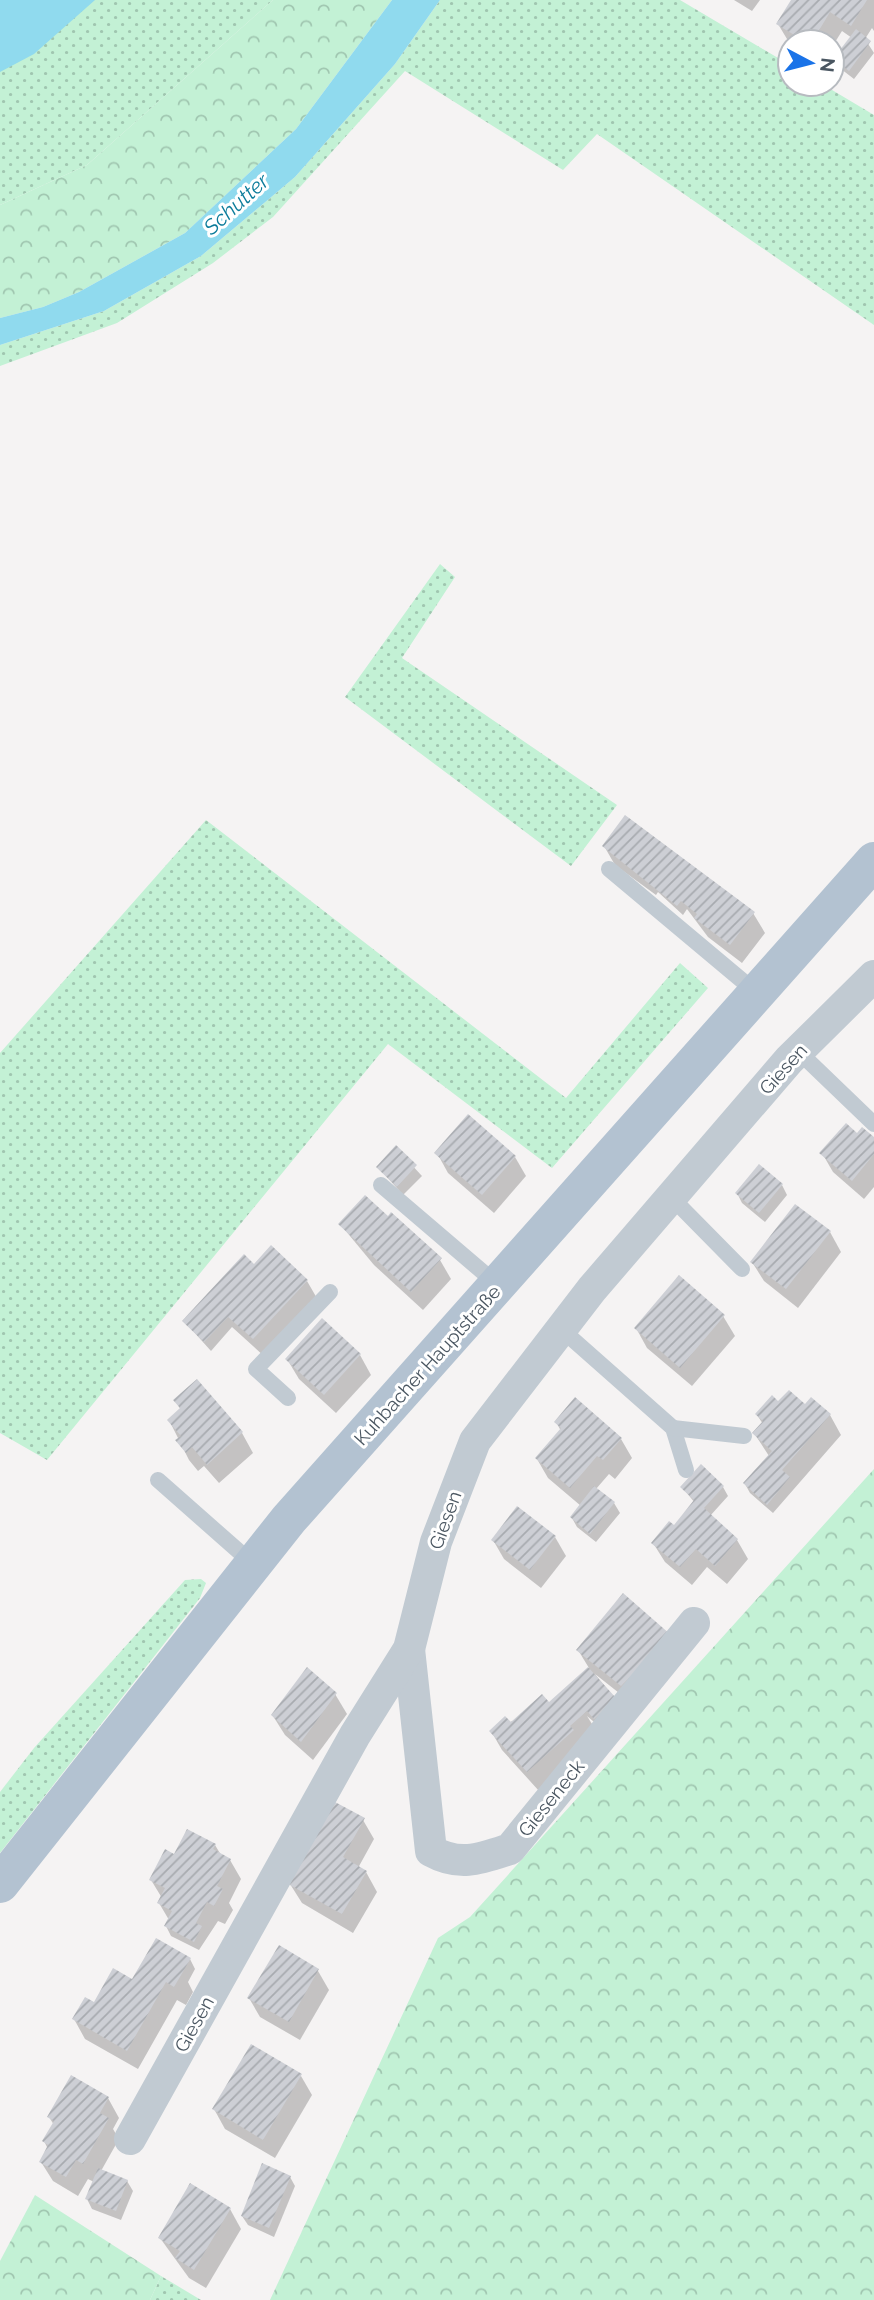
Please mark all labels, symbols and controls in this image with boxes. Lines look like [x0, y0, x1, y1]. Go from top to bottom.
north arrow [776, 28, 846, 98]
text: N [816, 57, 840, 74]
water label: Schutter [198, 168, 274, 240]
street label: Giesen [755, 1039, 811, 1099]
street label: Kuhbacher Hauptstraße [349, 1280, 505, 1450]
street label: Giesen [424, 1488, 466, 1552]
street label: Gieseneck [514, 1755, 588, 1841]
street label: Giesen [170, 1992, 218, 2056]

